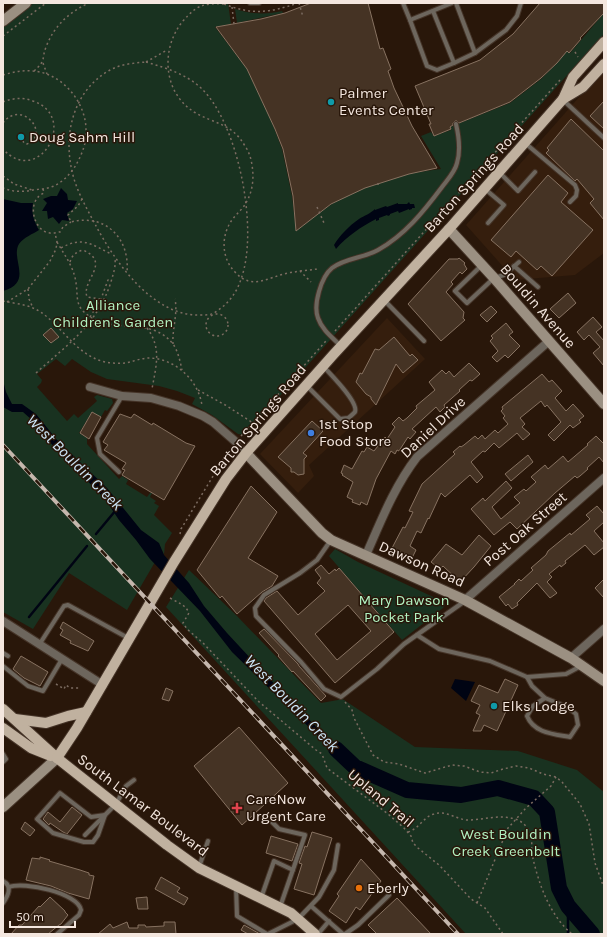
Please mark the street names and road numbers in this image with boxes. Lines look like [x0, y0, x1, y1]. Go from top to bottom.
street label: Barton Springs Road [420, 120, 528, 236]
street label: Bouldin Avenue [496, 260, 580, 352]
street label: Barton Springs Road [206, 360, 310, 480]
street label: Daniel Drive [397, 392, 469, 462]
street label: Post Oak Street [480, 488, 571, 570]
street label: Dawson Road [376, 537, 468, 591]
street label: South Lamar Boulevard [74, 750, 212, 860]
street label: Upland Trail [344, 765, 418, 831]

